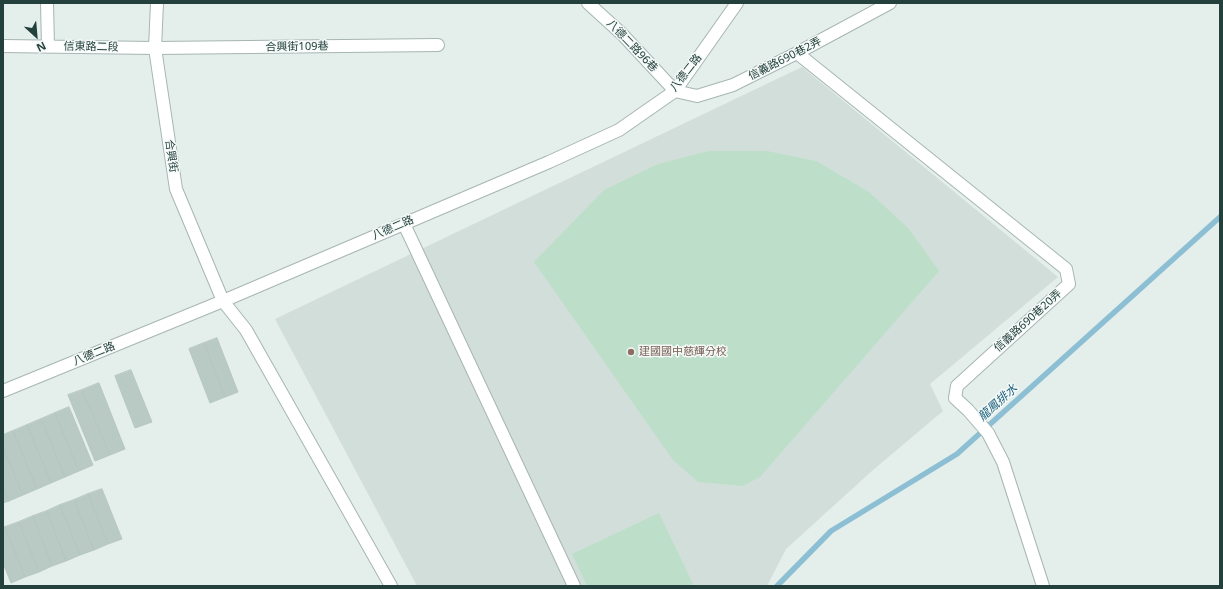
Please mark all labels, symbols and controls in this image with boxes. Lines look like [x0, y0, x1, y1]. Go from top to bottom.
north arrow [16, 16, 56, 56]
street label: 八德二路96巷 [604, 17, 660, 75]
street label: 信義路690巷2弄 [746, 35, 824, 83]
text: N [34, 39, 49, 56]
street label: 信東路二段 [63, 40, 119, 54]
street label: 合興街109巷 [265, 40, 329, 54]
street label: 八德二路 [667, 52, 705, 94]
street label: 合興街 [162, 139, 180, 173]
street label: 八德二路 [370, 213, 416, 243]
street label: 信義路690巷20弄 [991, 287, 1065, 355]
street label: 八德二路 [71, 340, 117, 368]
place label: 建國國中慈輝分校 [639, 345, 727, 359]
marker: 建國國中慈輝分校 [626, 347, 636, 357]
water label: 龍鳳排水 [975, 382, 1021, 424]

